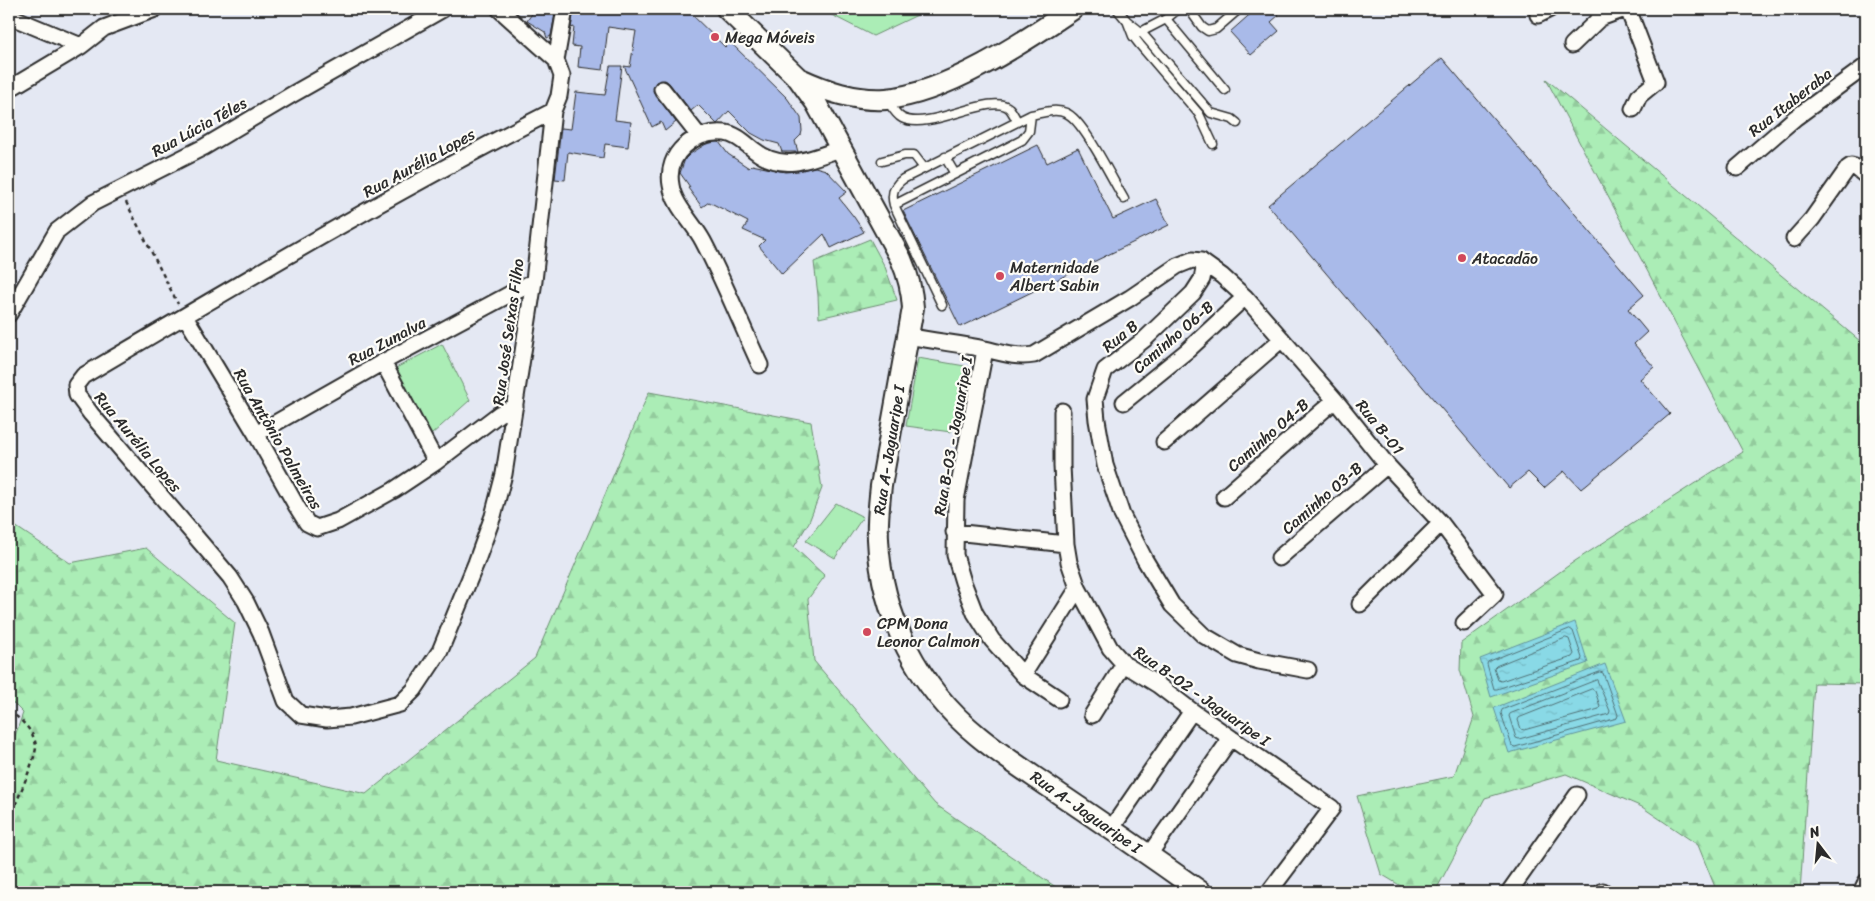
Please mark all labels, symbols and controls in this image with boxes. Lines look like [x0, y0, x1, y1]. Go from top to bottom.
place label: Mega Móveis [725, 23, 815, 52]
marker: Mega Móveis [709, 31, 721, 43]
street label: Rua Itaberaba [1742, 60, 1838, 144]
street label: Rua Lúcia Téles [146, 89, 252, 165]
street label: Rua Aurélia Lopes [357, 120, 481, 206]
place label: Atacadão [1471, 244, 1538, 273]
marker: Atacadão [1456, 252, 1468, 264]
place label: Maternidade Albert Sabin [1009, 253, 1100, 300]
street label: Rua José Seixas Filho [483, 257, 533, 407]
marker: Maternidade Albert Sabin [994, 270, 1006, 282]
street label: Caminho 06-B [1126, 293, 1220, 381]
street label: Rua Zunalva [343, 308, 432, 374]
street label: Rua B [1095, 312, 1145, 360]
street label: Rua B-03 - Jaguaripe I [925, 352, 982, 518]
street label: Rua Antônio Palmeiras [226, 363, 331, 516]
street label: Rua A- Jaguaripe I [864, 381, 914, 517]
street label: Rua Aurélia Lopes [87, 385, 190, 500]
street label: Caminho 04-B [1220, 391, 1316, 479]
street label: Rua B-01 [1348, 393, 1412, 462]
street label: Caminho 03-B [1275, 454, 1369, 542]
place label: CPM Dona Leonor Calmon [877, 609, 980, 656]
marker: CPM Dona Leonor Calmon [861, 626, 873, 638]
street label: Rua B-02 - Jaguaripe I [1127, 638, 1278, 755]
street label: Rua A- Jaguaripe I [1024, 763, 1149, 862]
north arrow [1792, 818, 1842, 868]
text: N [1805, 819, 1823, 846]

